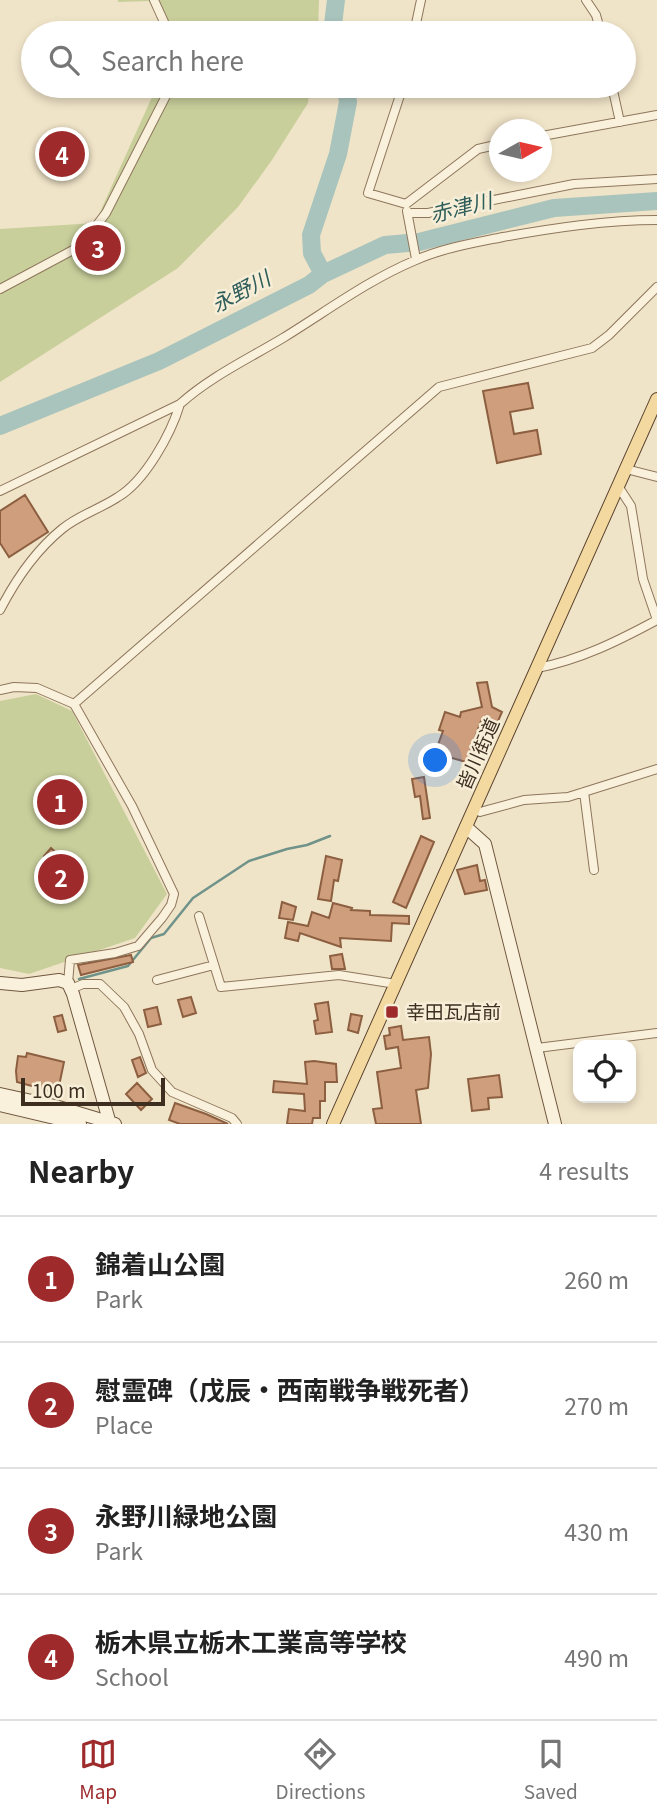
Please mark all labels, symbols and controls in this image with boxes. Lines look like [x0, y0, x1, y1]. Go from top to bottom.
search box [21, 21, 636, 98]
icon: search [45, 41, 83, 79]
text: Search here [101, 41, 244, 78]
north arrow [489, 119, 552, 182]
pin: 4 [39, 128, 85, 180]
water label: 赤津川 [426, 183, 497, 228]
pin: 3 [75, 222, 121, 274]
water label: 永野川 [205, 261, 277, 318]
street label: 皆川街道 [449, 713, 504, 794]
your location [418, 743, 452, 777]
pin: 1 [37, 776, 83, 828]
pin: 2 [38, 851, 84, 903]
place label: 幸田瓦店前 [406, 997, 501, 1024]
marker: 幸田瓦店前 [384, 1004, 400, 1020]
map controls [573, 1040, 636, 1103]
button: locate [573, 1040, 636, 1103]
scale bar [21, 1075, 164, 1107]
text: 100 m [32, 1076, 86, 1103]
text: Nearby [28, 1148, 134, 1192]
text: 4 results [539, 1153, 629, 1187]
text: 錦着山公園 [95, 1244, 225, 1281]
text: 1 [44, 1262, 58, 1296]
text: 260 m [564, 1262, 629, 1296]
text: Park [95, 1281, 143, 1315]
text: 慰霊碑（戊辰・西南戦争戦死者） [95, 1370, 485, 1407]
text: 2 [44, 1388, 58, 1422]
text: 270 m [564, 1388, 629, 1422]
text: Place [95, 1407, 153, 1441]
text: 永野川緑地公園 [95, 1496, 277, 1533]
text: 3 [44, 1514, 58, 1548]
text: 430 m [564, 1514, 629, 1548]
text: Park [95, 1533, 143, 1567]
text: 栃木県立栃木工業高等学校 [95, 1622, 407, 1659]
text: 4 [44, 1640, 58, 1674]
text: 490 m [564, 1640, 629, 1674]
text: School [95, 1659, 169, 1693]
tab: Map [79, 1735, 117, 1804]
tab: Directions [276, 1735, 365, 1804]
tab: Saved [524, 1735, 578, 1804]

